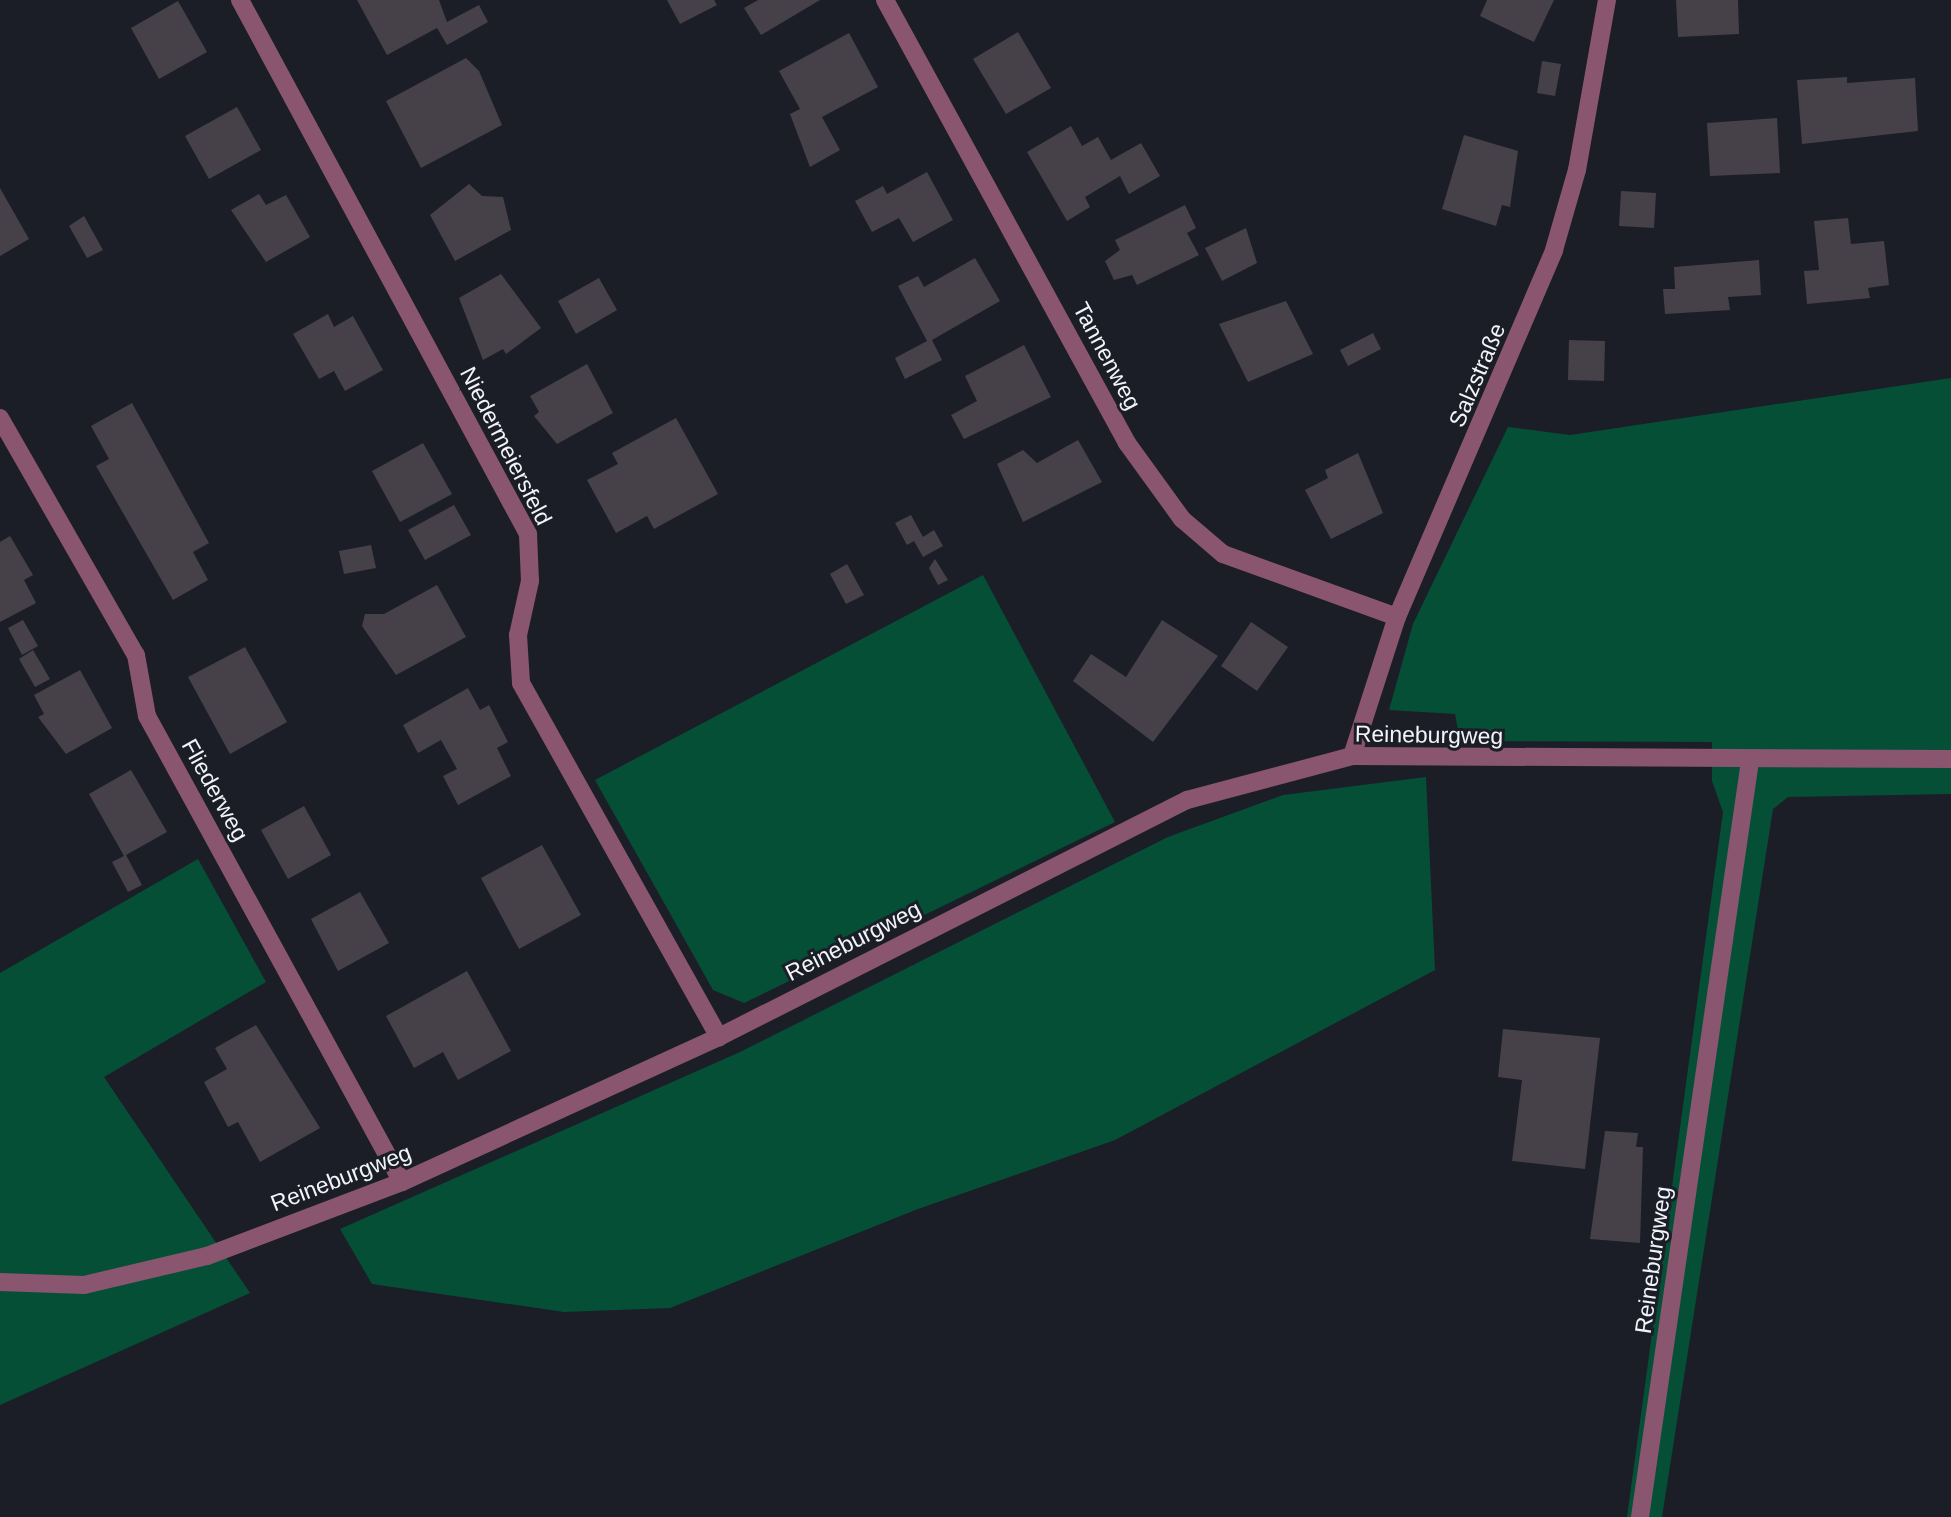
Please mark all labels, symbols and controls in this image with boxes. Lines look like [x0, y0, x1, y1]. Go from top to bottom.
street label: Tannenweg [1067, 298, 1147, 414]
street label: Salzstraße [1443, 319, 1511, 431]
street label: Niedermeiersfeld [454, 362, 558, 530]
street label: Reineburgweg [1355, 720, 1503, 750]
street label: Fliederweg [176, 734, 254, 846]
street label: Reineburgweg [781, 895, 925, 987]
street label: Reineburgweg [267, 1139, 415, 1217]
street label: Reineburgweg [1629, 1185, 1677, 1335]

